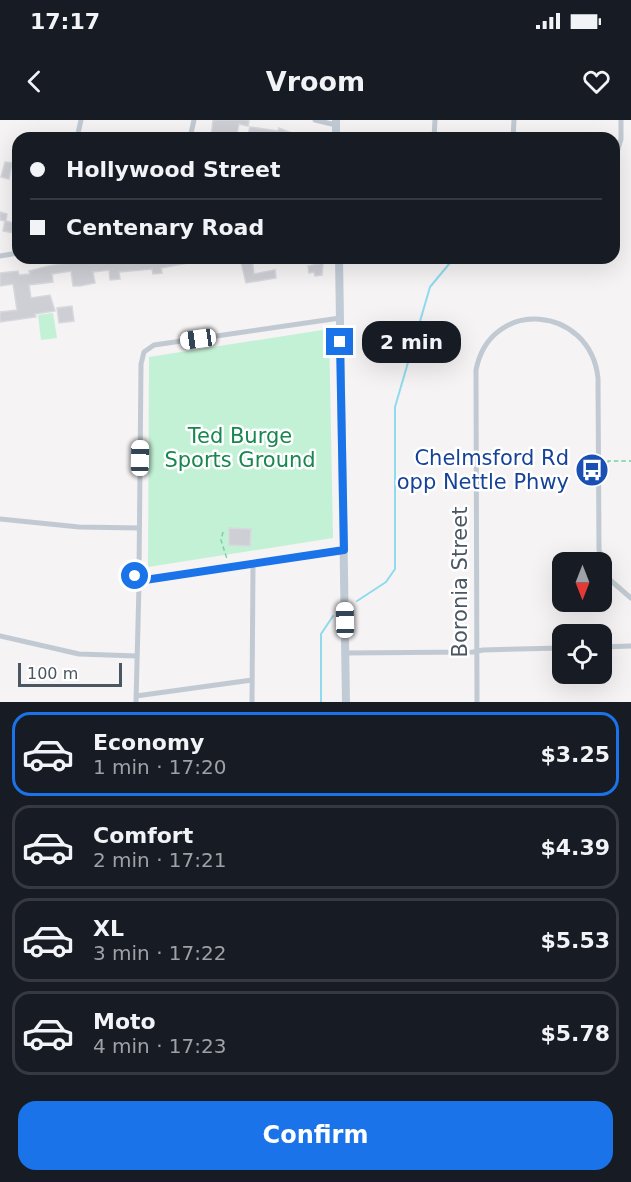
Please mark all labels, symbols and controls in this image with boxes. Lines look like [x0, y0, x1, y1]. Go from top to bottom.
text: 17:17 [30, 9, 100, 34]
icon: back [18, 65, 51, 98]
icon: heart [580, 65, 613, 98]
text: Vroom [266, 66, 365, 97]
text: Hollywood Street [66, 157, 280, 182]
text: Centenary Road [66, 215, 264, 240]
callout: 2 min [361, 321, 460, 363]
car [179, 328, 217, 350]
route end [326, 328, 353, 355]
text: 2 min [380, 330, 443, 354]
park label: Ted Burge Sports Ground [164, 424, 316, 472]
car [131, 440, 149, 476]
place label: Chelmsford Rd opp Nettle Phwy [397, 446, 569, 494]
bus stop icon: Chelmsford Rd opp Nettle Phwy [574, 452, 610, 488]
street label: Boronia Street [448, 507, 472, 657]
north arrow [552, 552, 612, 612]
map controls [552, 552, 612, 684]
route start [121, 562, 148, 589]
car [336, 602, 354, 638]
button: locate [552, 624, 612, 684]
scale bar [18, 660, 122, 688]
text: 100 m [27, 664, 78, 683]
icon: car [21, 727, 75, 781]
text: Economy [93, 730, 204, 755]
text: $3.25 [540, 742, 610, 767]
text: 1 min · 17:20 [93, 755, 227, 779]
icon: car [21, 820, 75, 874]
text: Comfort [93, 823, 193, 848]
text: $4.39 [540, 835, 610, 860]
text: 2 min · 17:21 [93, 848, 227, 872]
icon: car [21, 913, 75, 967]
text: XL [93, 916, 124, 941]
text: $5.53 [540, 928, 610, 953]
text: 3 min · 17:22 [93, 941, 227, 965]
icon: car [21, 1006, 75, 1060]
text: Moto [93, 1009, 156, 1034]
text: $5.78 [540, 1021, 610, 1046]
text: 4 min · 17:23 [93, 1034, 227, 1058]
button: Confirm [18, 1101, 613, 1170]

